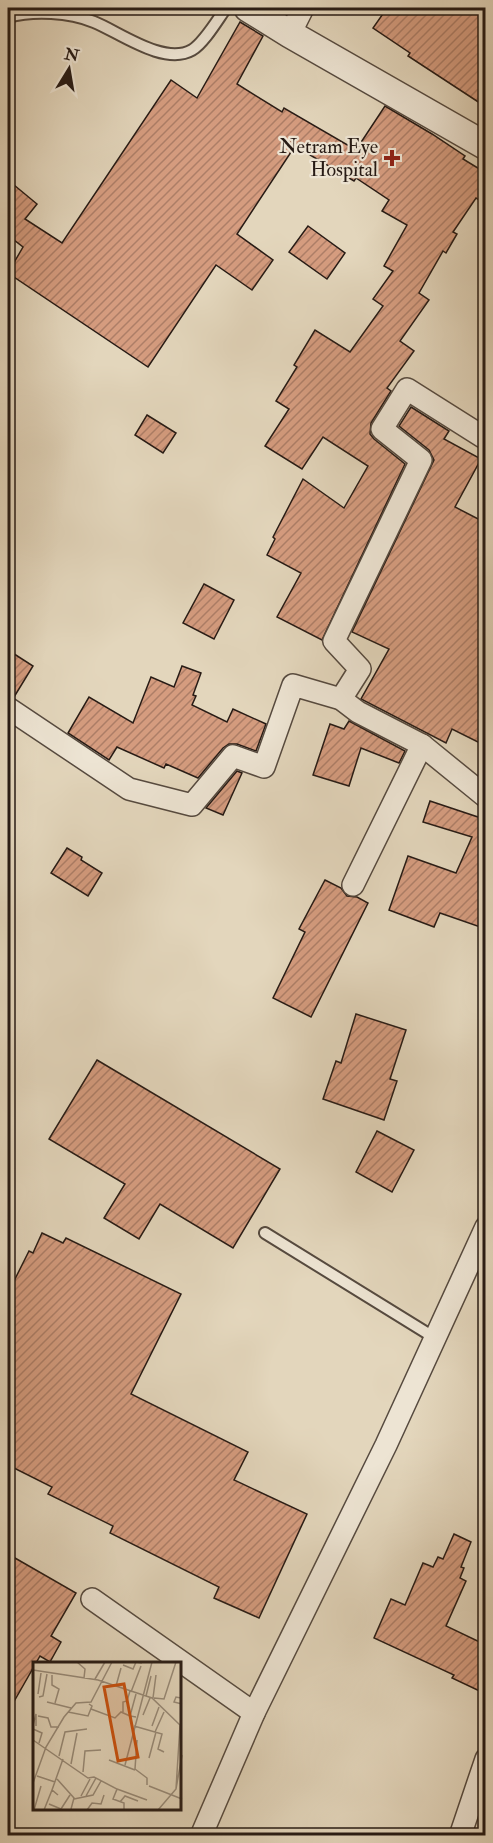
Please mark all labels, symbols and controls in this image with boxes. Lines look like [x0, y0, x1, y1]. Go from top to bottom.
north arrow [39, 39, 99, 99]
text: N [62, 44, 81, 67]
place label: Netram Eye Hospital [279, 134, 378, 183]
marker: Netram Eye Hospital [383, 149, 401, 167]
inset map [33, 1662, 182, 1810]

